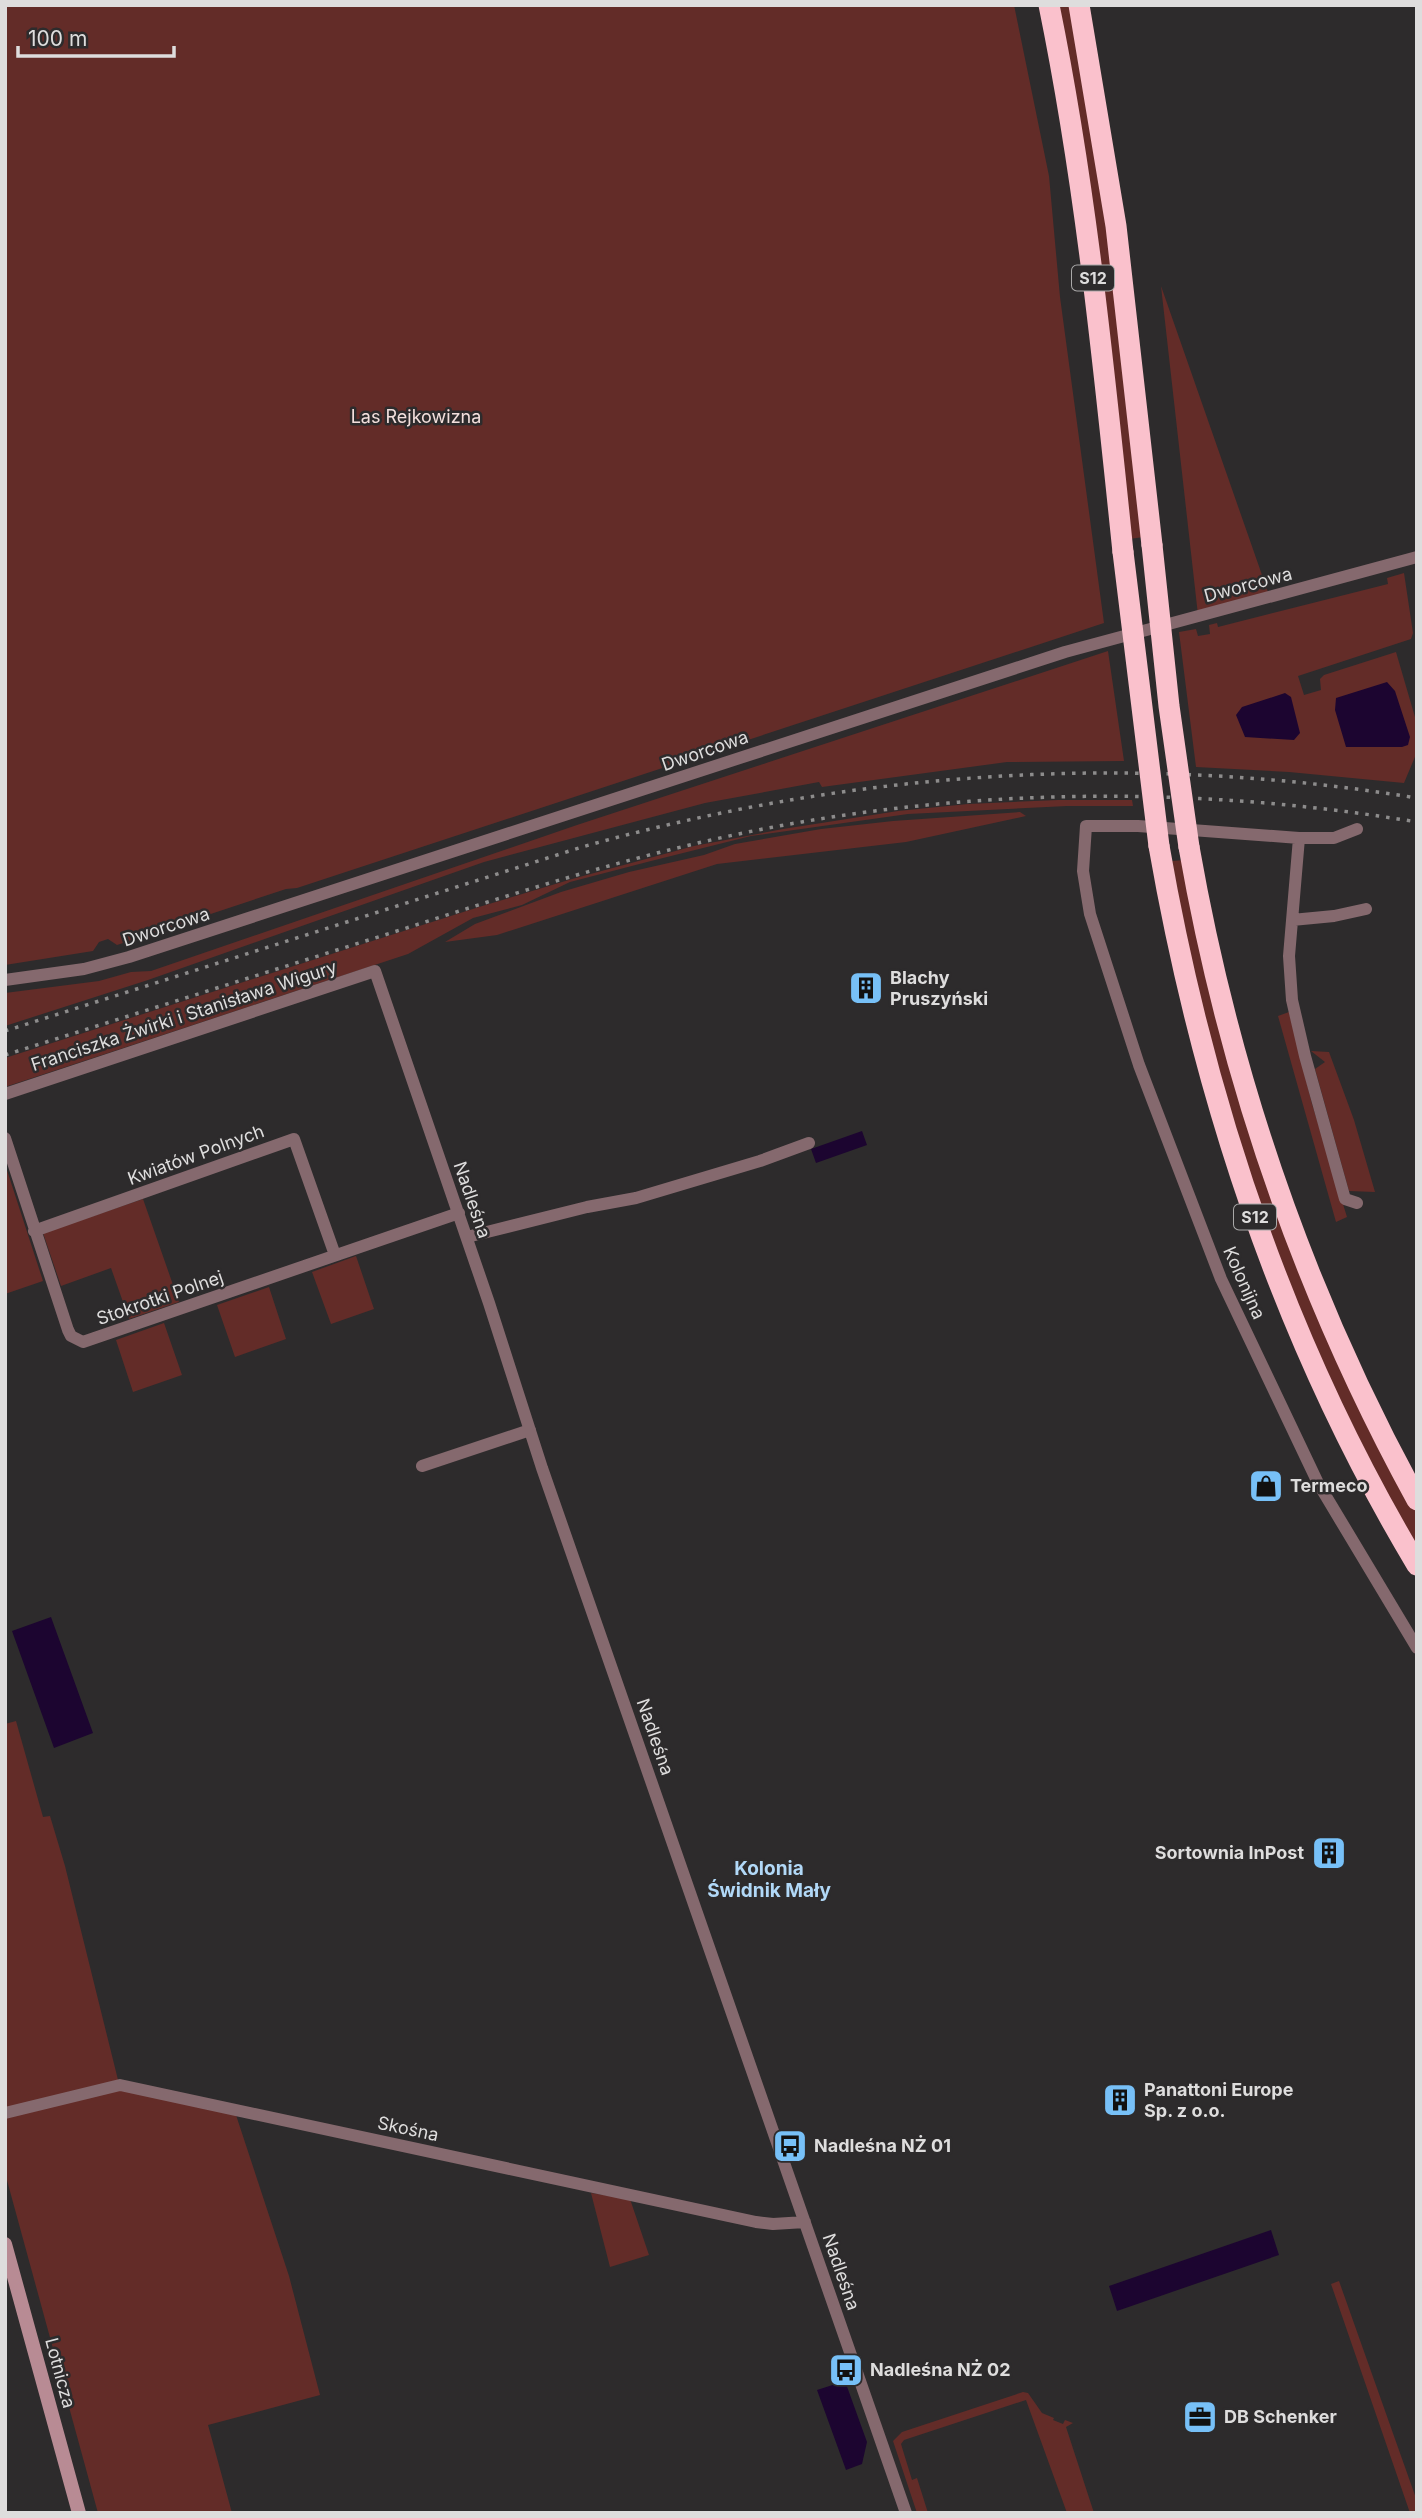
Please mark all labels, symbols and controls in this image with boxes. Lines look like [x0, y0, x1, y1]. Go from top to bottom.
scale bar [18, 14, 173, 58]
text: 100 m [28, 26, 87, 51]
road number: S12 [1072, 266, 1114, 290]
park label: Las Rejkowizna [351, 406, 481, 427]
street label: Dworcowa [1202, 563, 1294, 606]
street label: Dworcowa [659, 726, 751, 775]
street label: Dworcowa [120, 903, 212, 950]
street label: Franciszka Żwirki i Stanisława Wigury [28, 955, 339, 1075]
place label: Blachy Pruszyński [890, 967, 988, 1009]
building icon: Blachy Pruszyński [847, 969, 885, 1007]
street label: Kwiatów Polnych [125, 1120, 267, 1189]
street label: Nadleśna [450, 1159, 495, 1241]
road number: S12 [1234, 1204, 1276, 1230]
street label: Kolonijna [1219, 1243, 1270, 1322]
street label: Stokrotki Polnej [94, 1266, 226, 1329]
shop icon: Termeco [1247, 1467, 1285, 1505]
place label: Termeco [1290, 1475, 1368, 1496]
street label: Nadleśna [633, 1696, 678, 1778]
building icon: Sortownia InPost [1310, 1834, 1348, 1872]
place label: Sortownia InPost [1155, 1842, 1304, 1863]
district label: Kolonia Świdnik Mały [707, 1857, 831, 1902]
place label: Panattoni Europe Sp. z o.o. [1144, 2079, 1294, 2121]
building icon: Panattoni Europe Sp. z o.o. [1101, 2081, 1139, 2119]
street label: Skośna [376, 2112, 441, 2145]
bus stop icon: Nadleśna NŻ 01 [771, 2127, 809, 2165]
place label: Nadleśna NŻ 01 [814, 2135, 951, 2156]
street label: Nadleśna [819, 2231, 864, 2313]
street label: Lotnicza [41, 2335, 80, 2410]
bus stop icon: Nadleśna NŻ 02 [827, 2351, 865, 2389]
place label: Nadleśna NŻ 02 [870, 2359, 1011, 2380]
office icon: DB Schenker [1181, 2398, 1219, 2436]
place label: DB Schenker [1224, 2406, 1337, 2427]

